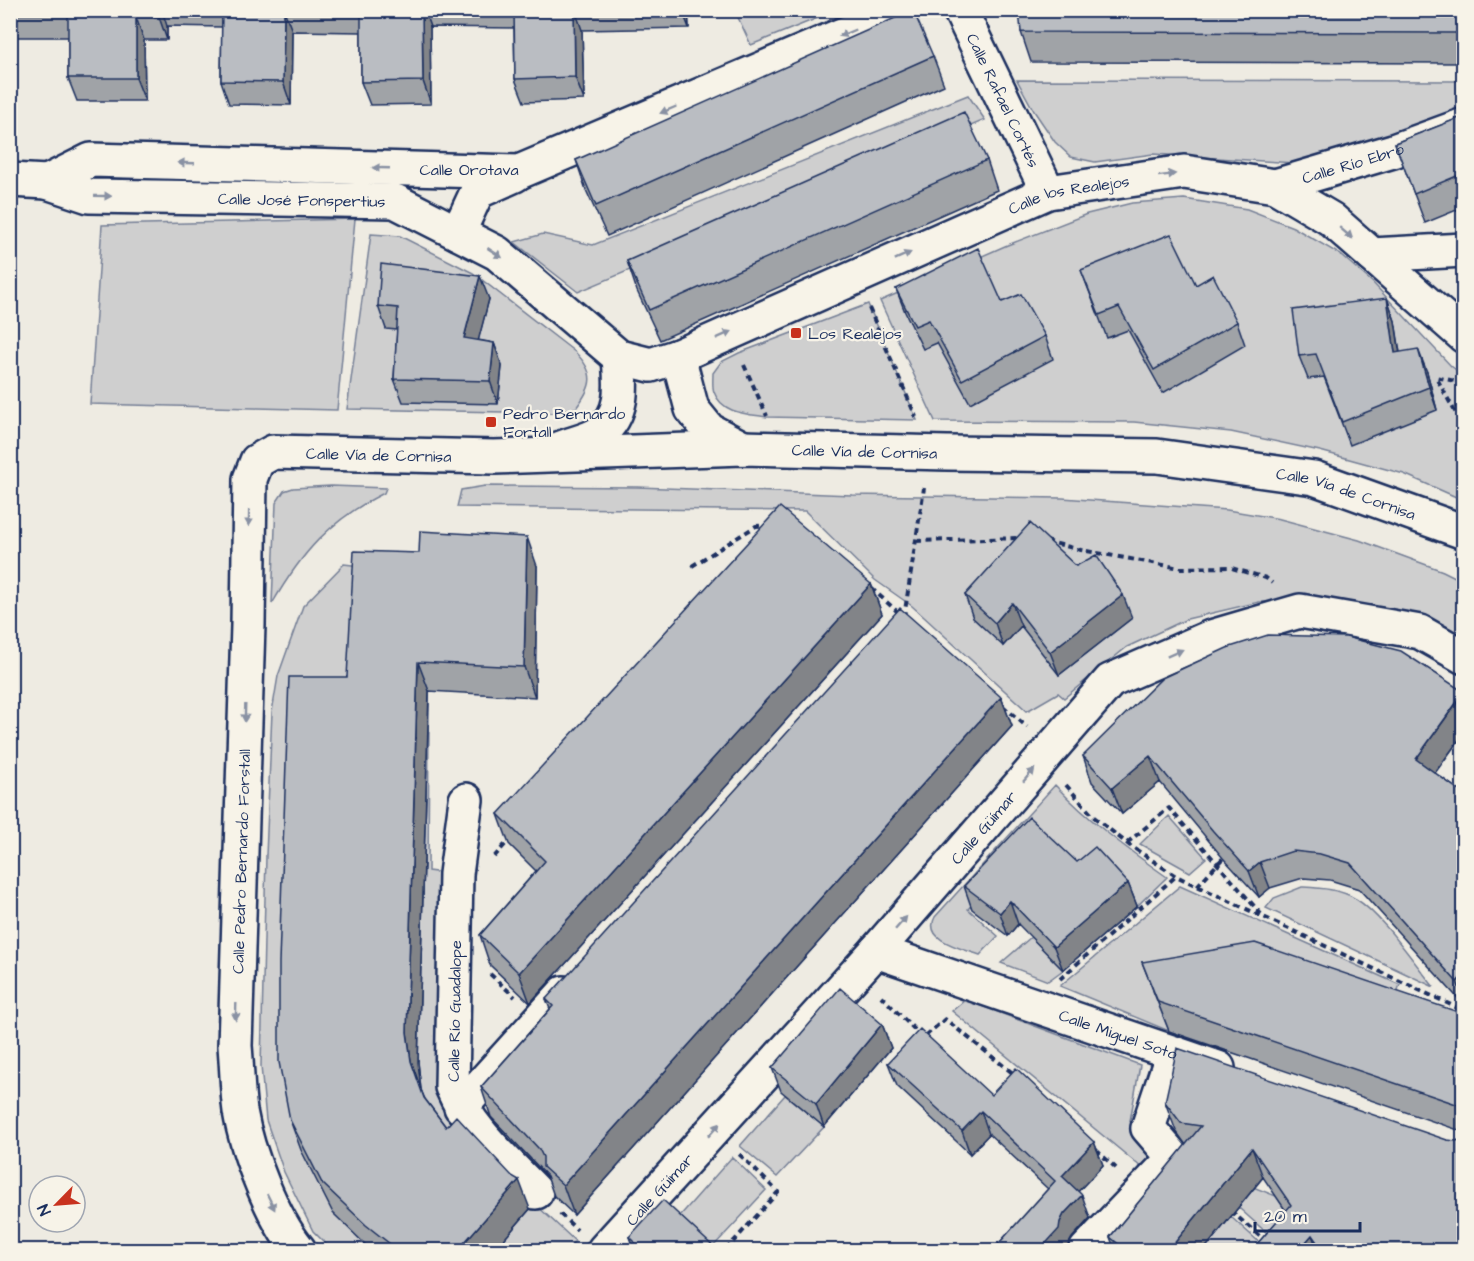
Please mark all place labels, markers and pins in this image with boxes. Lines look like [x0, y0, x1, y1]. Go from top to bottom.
place label: Los Realejos [808, 323, 902, 345]
marker: Los Realejos [789, 326, 803, 340]
place label: Pedro Bernardo Fortall [503, 403, 625, 443]
marker: Pedro Bernardo Fortall [484, 415, 498, 429]

